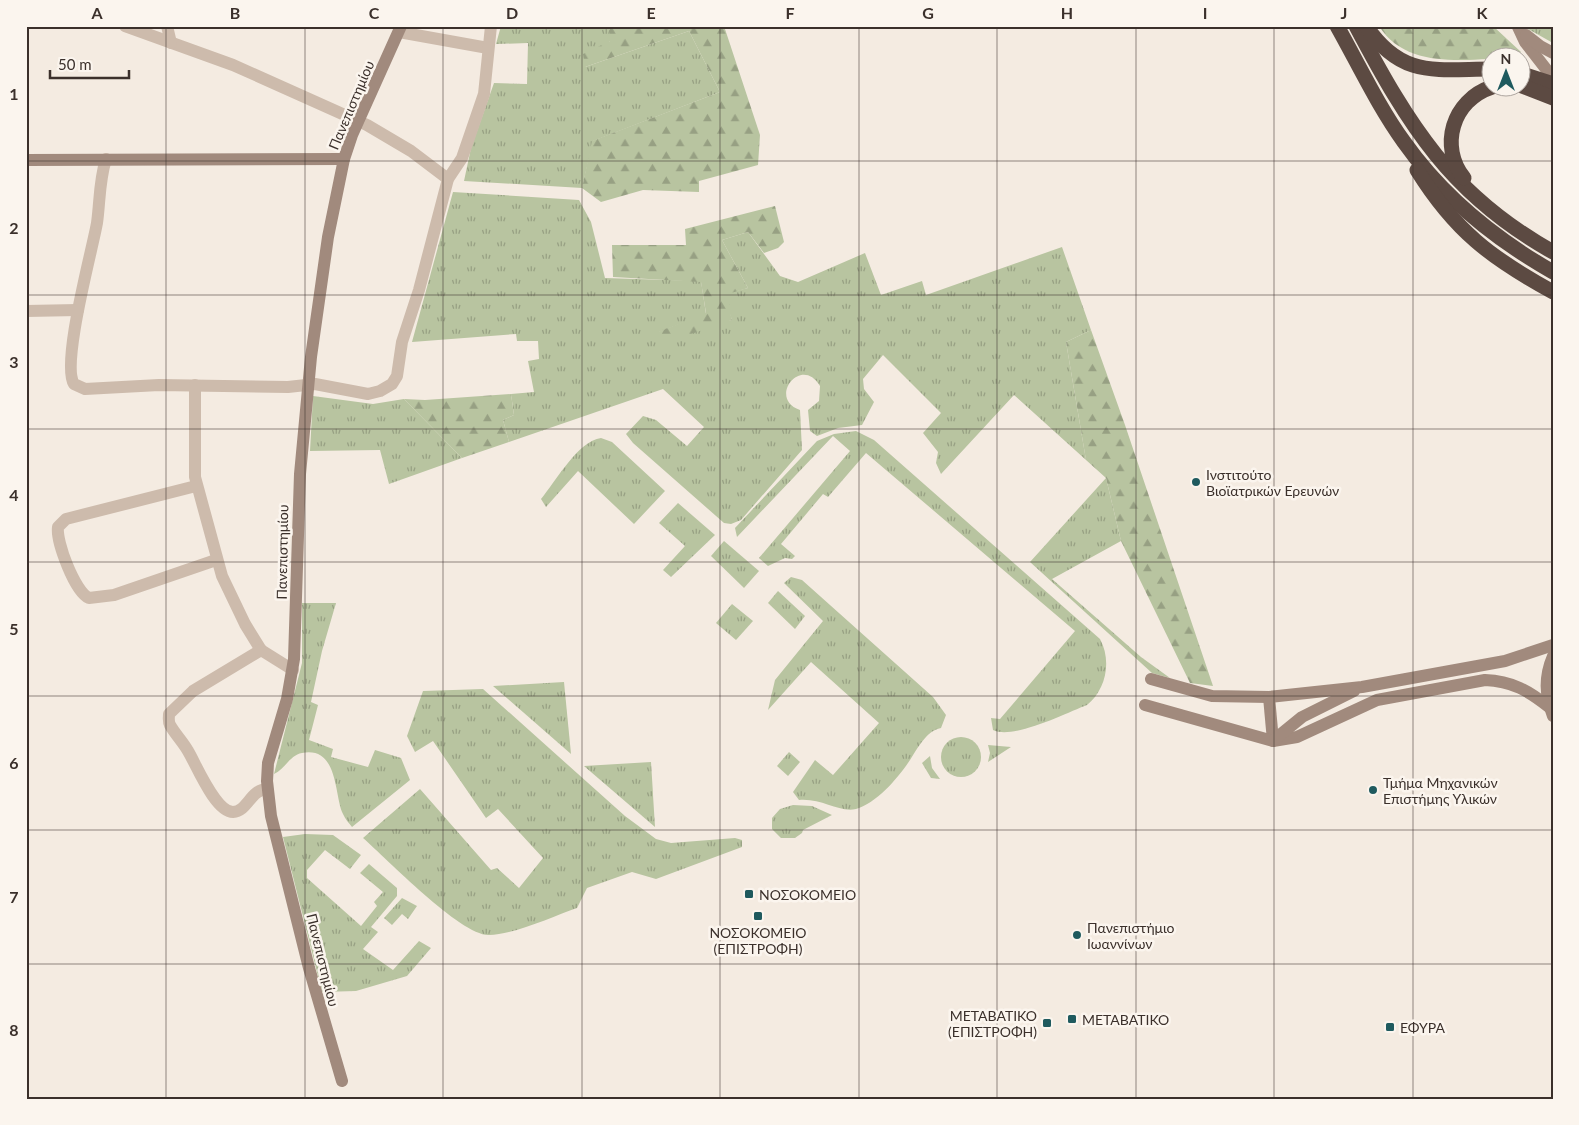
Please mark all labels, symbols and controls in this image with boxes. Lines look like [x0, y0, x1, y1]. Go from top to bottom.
text: A [90, 3, 103, 22]
text: B [230, 3, 240, 22]
text: C [369, 3, 380, 22]
text: D [506, 3, 518, 22]
text: E [646, 3, 656, 22]
text: F [785, 3, 795, 22]
text: G [922, 3, 934, 22]
text: H [1061, 3, 1073, 22]
text: I [1203, 3, 1207, 22]
text: J [1341, 3, 1347, 22]
text: K [1477, 3, 1489, 22]
scale bar [50, 48, 129, 80]
north arrow [1482, 48, 1532, 98]
text: N [1501, 50, 1511, 67]
text: 50 m [58, 55, 92, 73]
street label: Πανεπιστημίου [325, 58, 377, 152]
text: 1 [9, 84, 19, 103]
text: 2 [9, 218, 19, 237]
text: 3 [9, 352, 19, 371]
place label: Ινστιτούτο Βιοϊατρικών Ερευνών [1206, 466, 1339, 499]
marker: Ινστιτούτο Βιοϊατρικών Ερευνών [1190, 476, 1202, 488]
text: 4 [9, 485, 19, 504]
street label: Πανεπιστημίου [273, 504, 291, 600]
text: 5 [9, 619, 19, 638]
text: 6 [9, 753, 19, 772]
place label: Τμήμα Μηχανικών Επιστήμης Υλικών [1383, 774, 1498, 807]
marker: Τμήμα Μηχανικών Επιστήμης Υλικών [1367, 784, 1379, 796]
place label: ΝΟΣΟΚΟΜΕΙΟ [759, 886, 856, 903]
text: 7 [9, 887, 19, 906]
marker: ΝΟΣΟΚΟΜΕΙΟ [743, 888, 755, 900]
marker: ΝΟΣΟΚΟΜΕΙΟ (ΕΠΙΣΤΡΟΦΗ) [752, 910, 764, 922]
street label: Πανεπιστημίου [303, 912, 343, 1008]
place label: Πανεπιστήμιο Ιωαννίνων [1087, 919, 1175, 952]
place label: ΝΟΣΟΚΟΜΕΙΟ (ΕΠΙΣΤΡΟΦΗ) [709, 924, 807, 957]
marker: Πανεπιστήμιο Ιωαννίνων [1071, 929, 1083, 941]
place label: ΜΕΤΑΒΑΤΙΚΟ (ΕΠΙΣΤΡΟΦΗ) [948, 1007, 1037, 1040]
place label: ΜΕΤΑΒΑΤΙΚΟ [1082, 1011, 1169, 1028]
marker: ΜΕΤΑΒΑΤΙΚΟ [1066, 1013, 1078, 1025]
marker: ΜΕΤΑΒΑΤΙΚΟ (ΕΠΙΣΤΡΟΦΗ) [1041, 1017, 1053, 1029]
place label: ΕΦΥΡΑ [1400, 1019, 1445, 1036]
text: 8 [9, 1020, 19, 1039]
marker: ΕΦΥΡΑ [1384, 1021, 1396, 1033]

